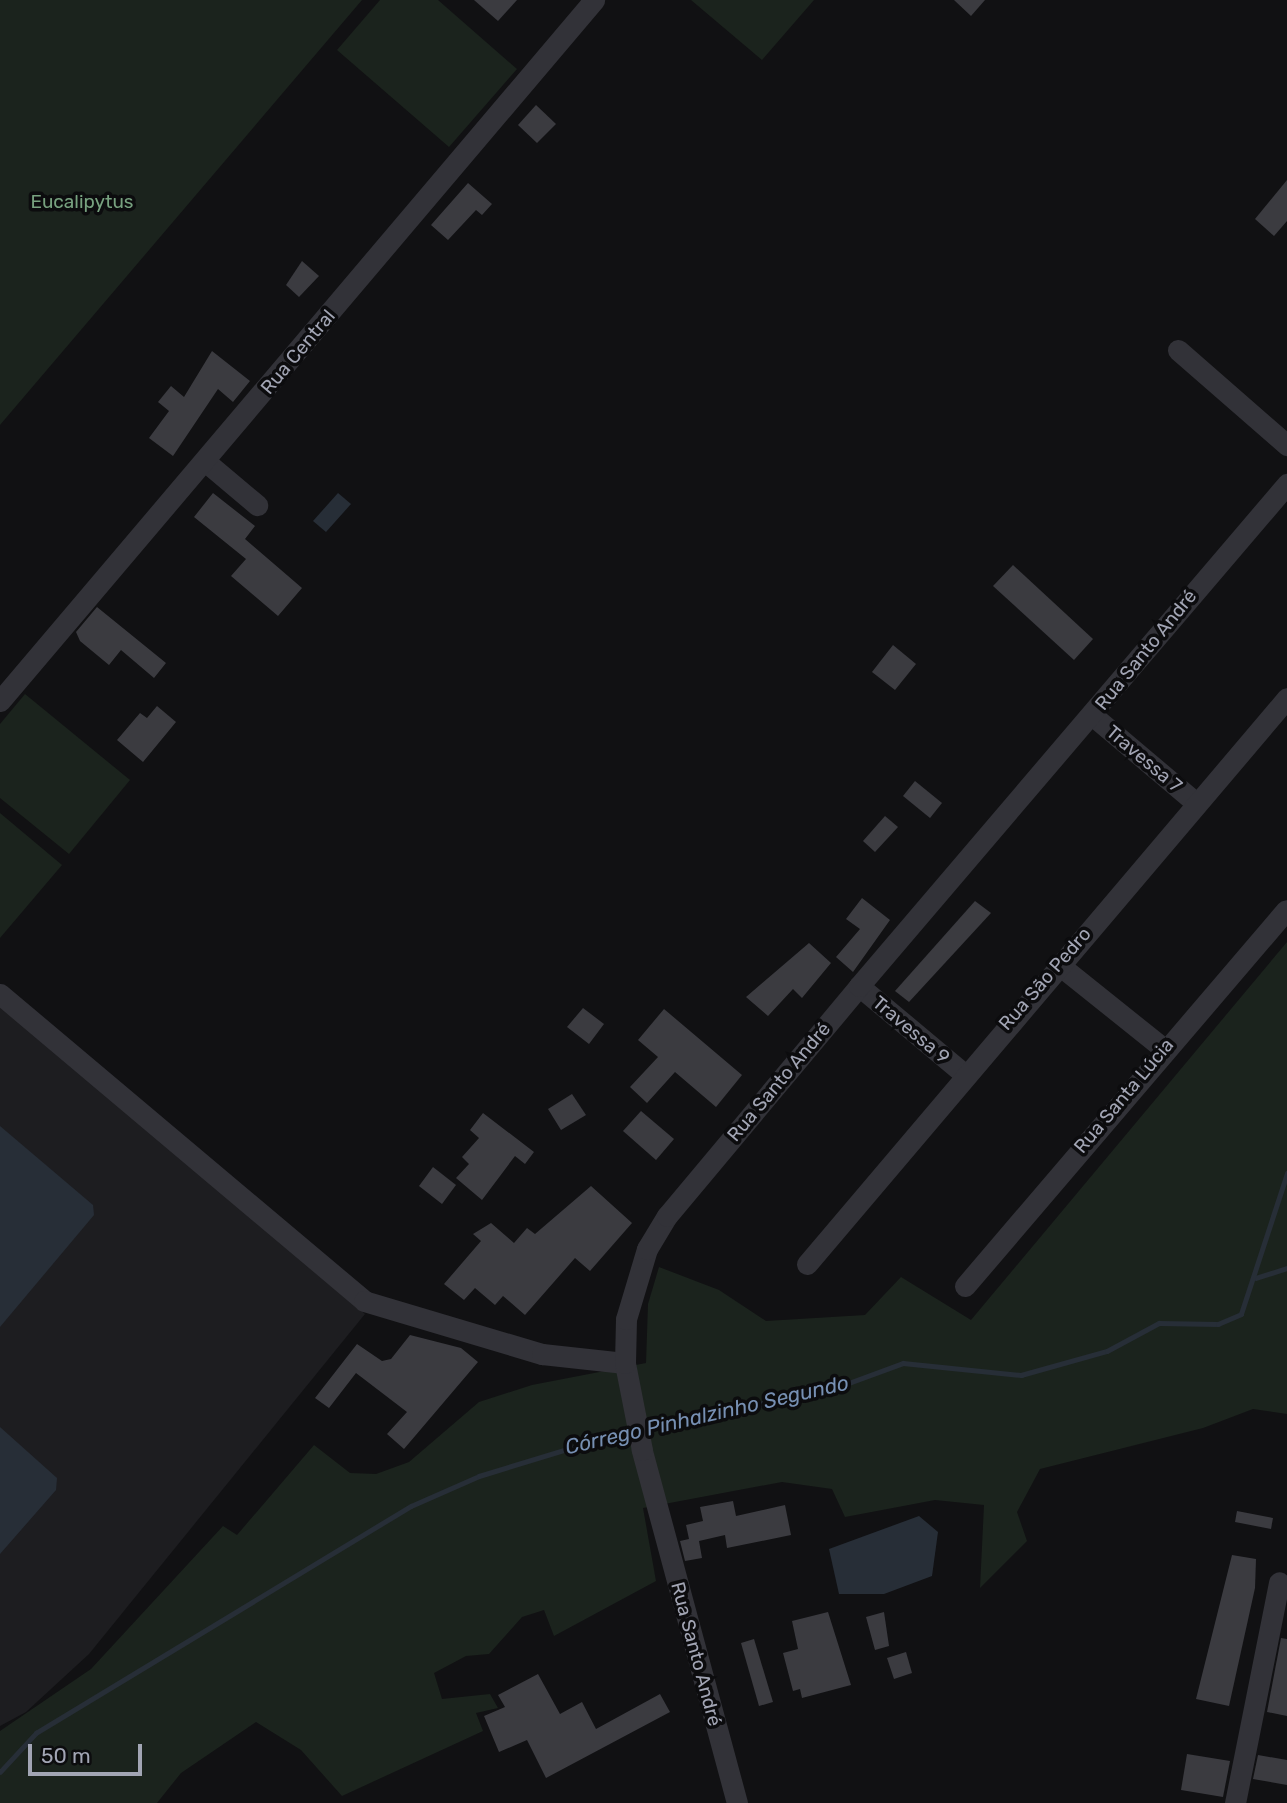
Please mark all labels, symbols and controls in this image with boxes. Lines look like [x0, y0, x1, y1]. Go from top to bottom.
park label: Eucalipytus [30, 191, 134, 213]
street label: Rua Central [256, 305, 340, 399]
street label: Rua Santo André [1090, 585, 1202, 715]
street label: Travessa 7 [1101, 721, 1187, 797]
street label: Rua São Pedro [994, 923, 1096, 1035]
street label: Travessa 9 [868, 991, 954, 1069]
street label: Rua Santo André [722, 1018, 836, 1146]
street label: Rua Santa Lúcia [1069, 1034, 1179, 1158]
water label: Córrego Pinhalzinho Segundo [563, 1370, 851, 1460]
street label: Rua Santo André [666, 1579, 726, 1729]
scale bar [32, 1730, 145, 1774]
text: 50 m [41, 1743, 91, 1768]

